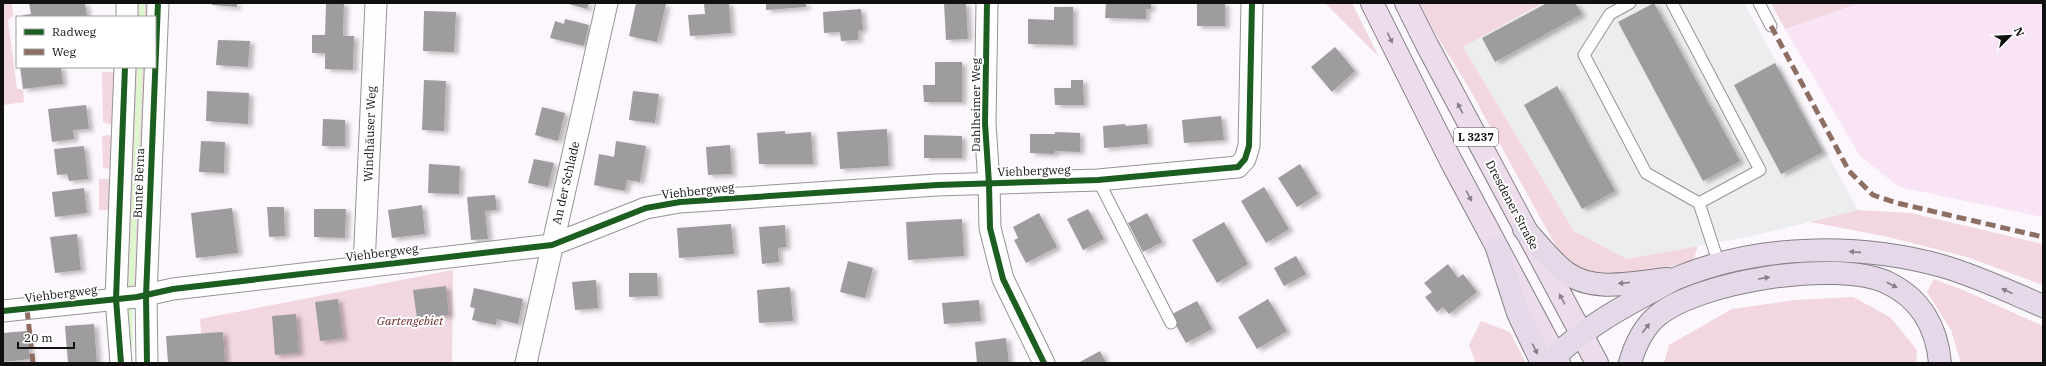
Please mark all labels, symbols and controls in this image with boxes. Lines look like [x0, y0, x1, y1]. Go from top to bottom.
legend [16, 16, 156, 68]
north arrow [1990, 16, 2030, 56]
text: Radweg [52, 24, 97, 39]
text: N [2011, 25, 2027, 39]
one-way arrow [1387, 32, 1393, 44]
text: Weg [52, 44, 77, 59]
street label: Dahlheimer Weg [968, 58, 983, 152]
street label: Windhäuser Weg [360, 85, 379, 182]
one-way arrow [1457, 102, 1463, 114]
road number: L 3237 [1454, 128, 1498, 146]
street label: An der Schlade [549, 140, 582, 226]
street label: Bunte Berna [130, 147, 147, 218]
street label: Dresdener Straße [1483, 157, 1542, 252]
street label: Viehbergweg [997, 162, 1071, 179]
street label: Viehbergweg [661, 179, 736, 202]
one-way arrow [1466, 190, 1473, 201]
street label: Viehbergweg [345, 241, 420, 264]
one-way arrow [1849, 248, 1861, 255]
one-way arrow [1758, 275, 1770, 281]
one-way arrow [1618, 279, 1630, 286]
street label: Viehbergweg [24, 282, 99, 305]
one-way arrow [1886, 282, 1897, 288]
one-way arrow [2001, 287, 2013, 293]
one-way arrow [1559, 293, 1566, 305]
park label: Gartengebiet [377, 313, 444, 328]
one-way arrow [1642, 323, 1651, 334]
scale bar [18, 324, 74, 350]
text: 20 m [24, 330, 53, 345]
one-way arrow [1532, 344, 1538, 355]

